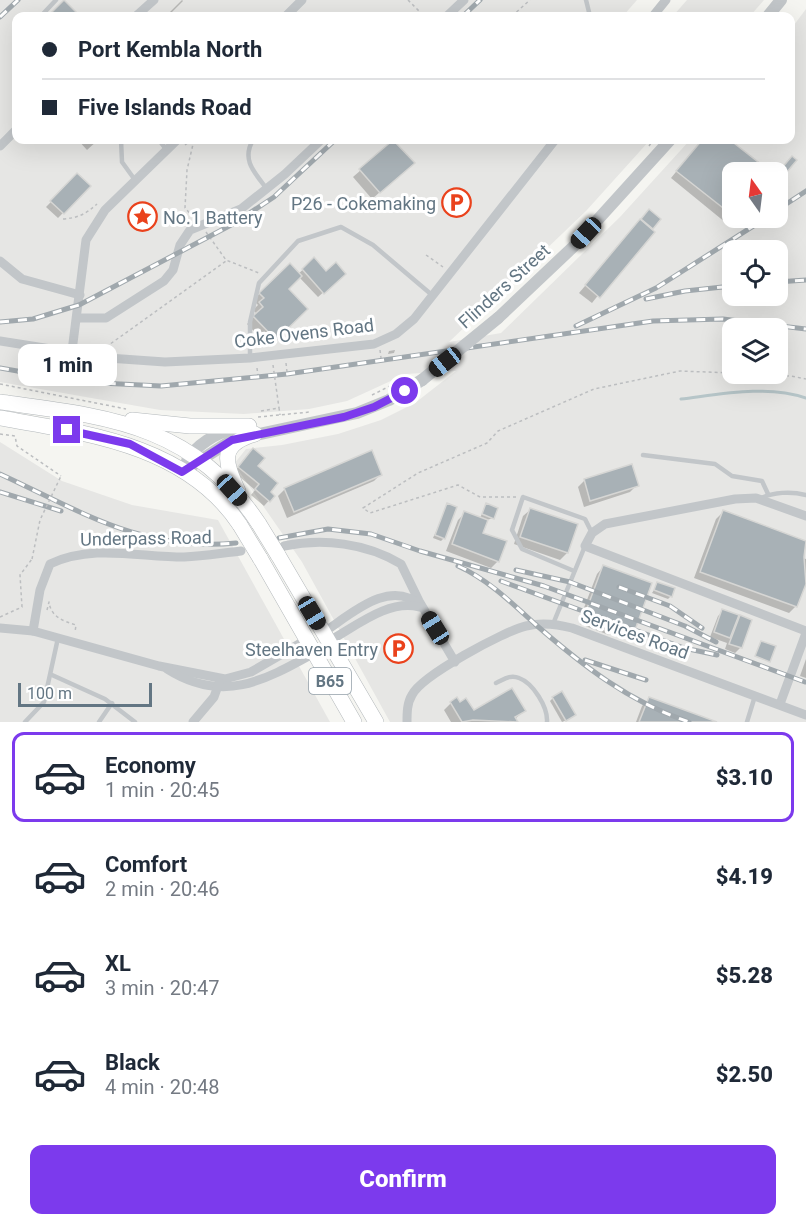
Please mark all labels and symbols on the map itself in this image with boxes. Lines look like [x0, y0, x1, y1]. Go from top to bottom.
north arrow [722, 162, 788, 228]
parking icon: P26 - Cokemaking [441, 187, 473, 219]
place label: P26 - Cokemaking [291, 193, 436, 214]
place icon: No.1 Battery [126, 201, 158, 233]
place label: No.1 Battery [163, 207, 263, 228]
car [567, 214, 605, 252]
street label: Flinders Street [454, 239, 554, 333]
street label: Coke Ovens Road [233, 314, 375, 352]
callout: 1 min [17, 343, 116, 385]
car [425, 344, 465, 380]
route start [391, 377, 418, 404]
route end [53, 416, 80, 443]
car [213, 471, 251, 509]
street label: Underpass Road [80, 526, 212, 550]
car [295, 593, 329, 633]
street label: Services Road [578, 605, 692, 663]
car [418, 608, 452, 648]
parking icon: Steelhaven Entry [383, 633, 415, 665]
place label: Steelhaven Entry [245, 639, 378, 660]
road number: B65 [309, 668, 351, 694]
scale bar [18, 680, 152, 708]

